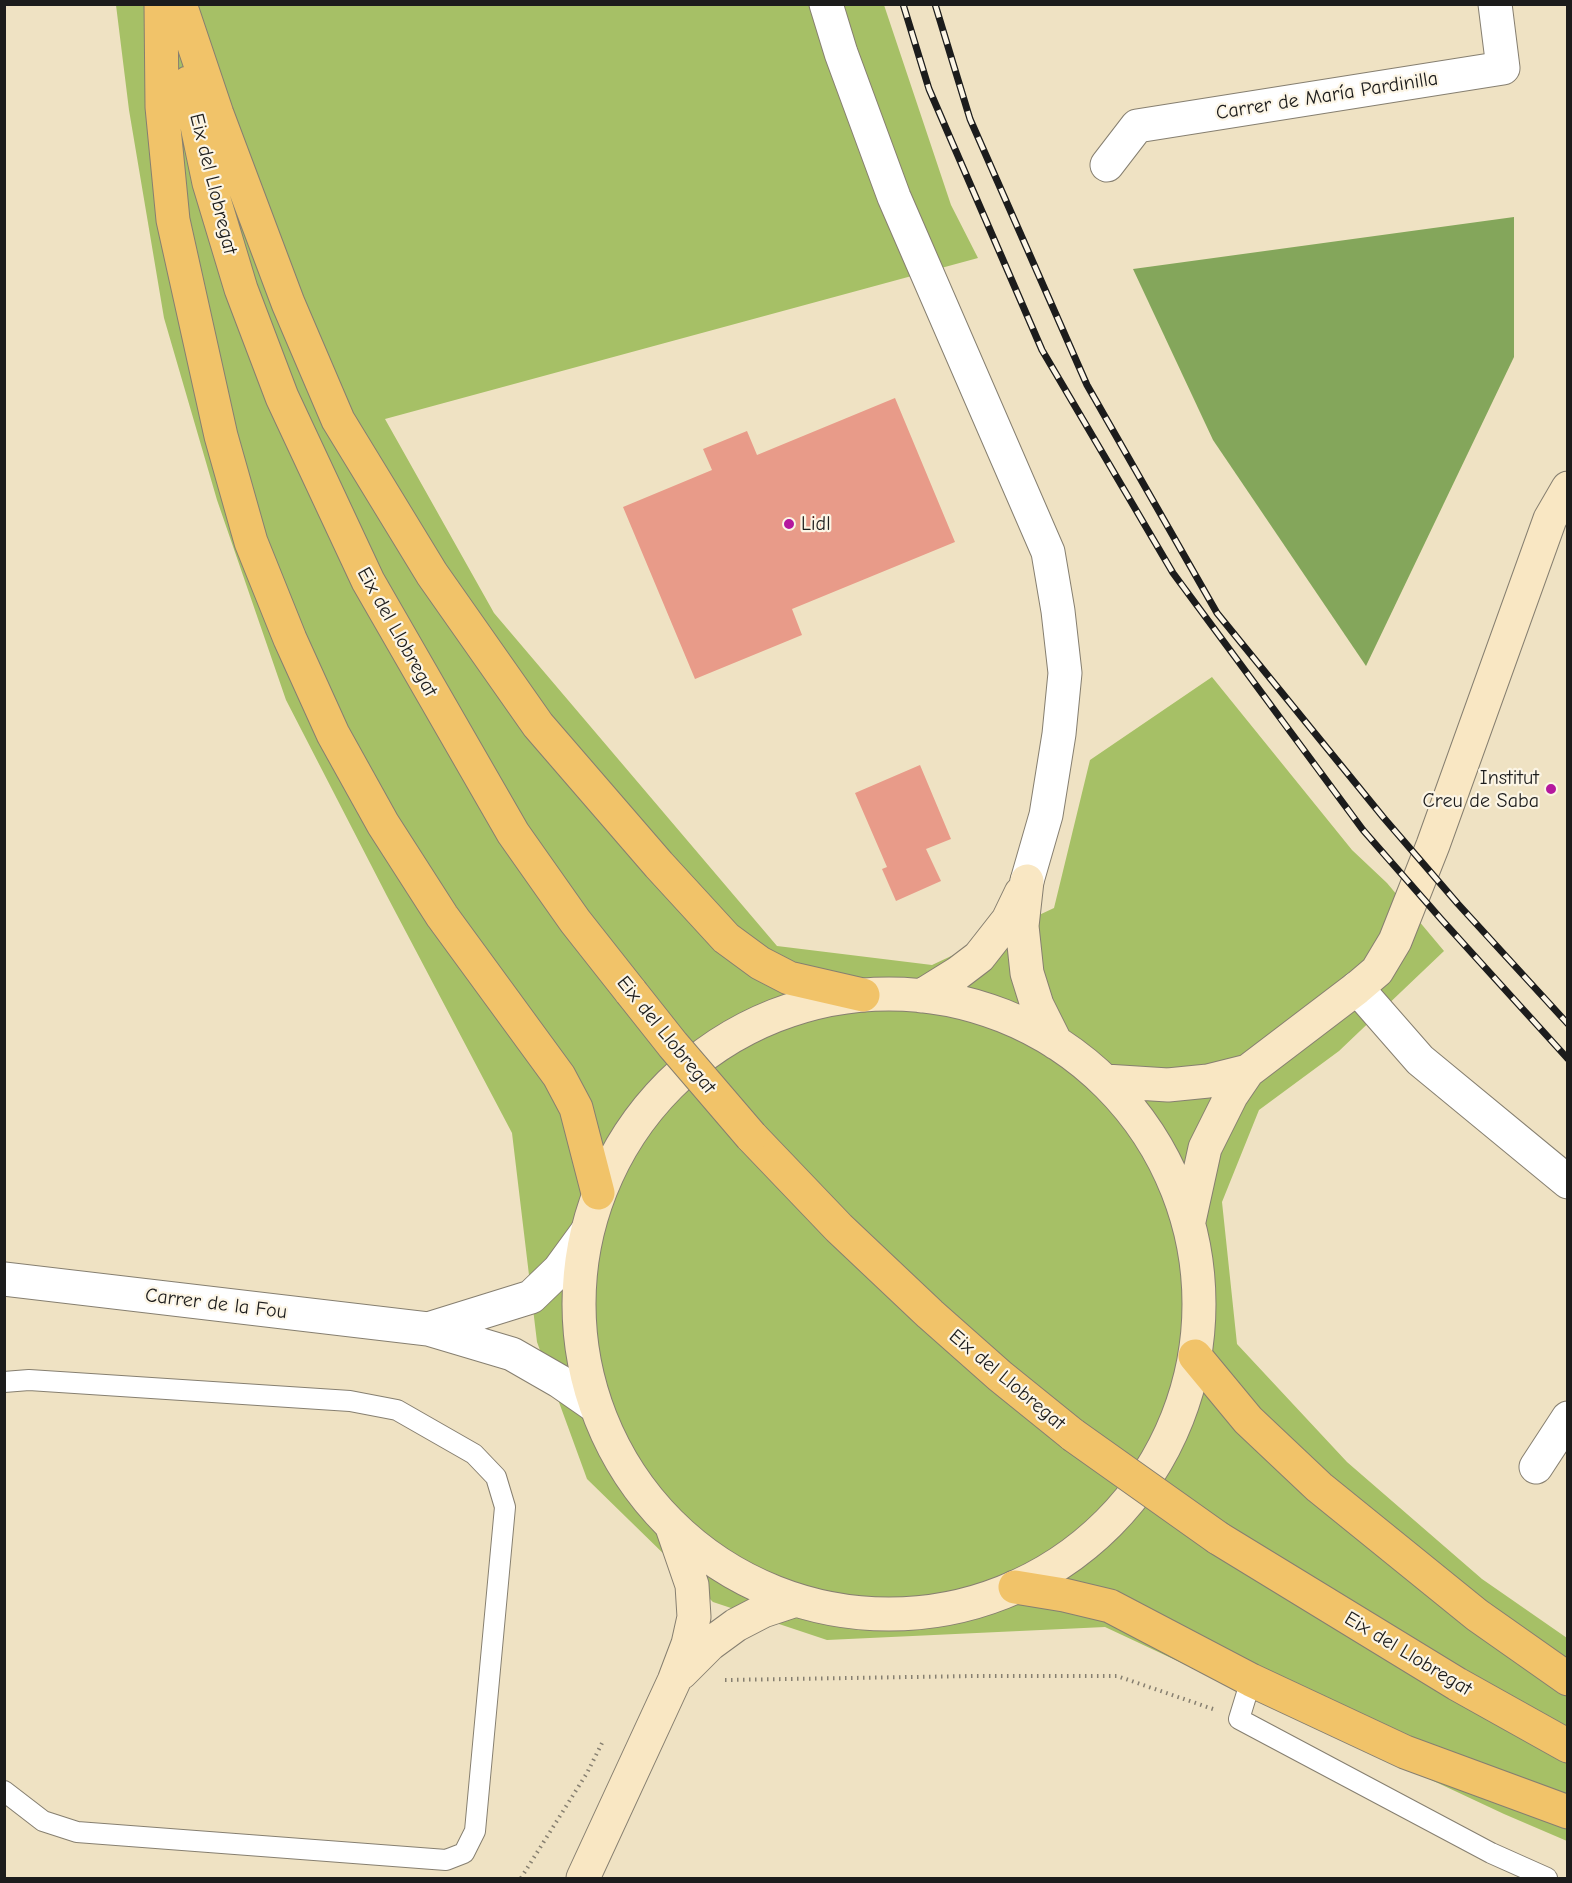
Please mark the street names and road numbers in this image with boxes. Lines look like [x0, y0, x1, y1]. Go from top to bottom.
street label: Carrer de María Pardinilla [1214, 67, 1440, 125]
street label: Eix del Llobregat [184, 111, 242, 257]
street label: Eix del Llobregat [352, 563, 442, 701]
street label: Eix del Llobregat [611, 971, 721, 1099]
street label: Carrer de la Fou [144, 1283, 288, 1325]
street label: Eix del Llobregat [944, 1324, 1070, 1436]
street label: Eix del Llobregat [1340, 1607, 1476, 1701]

